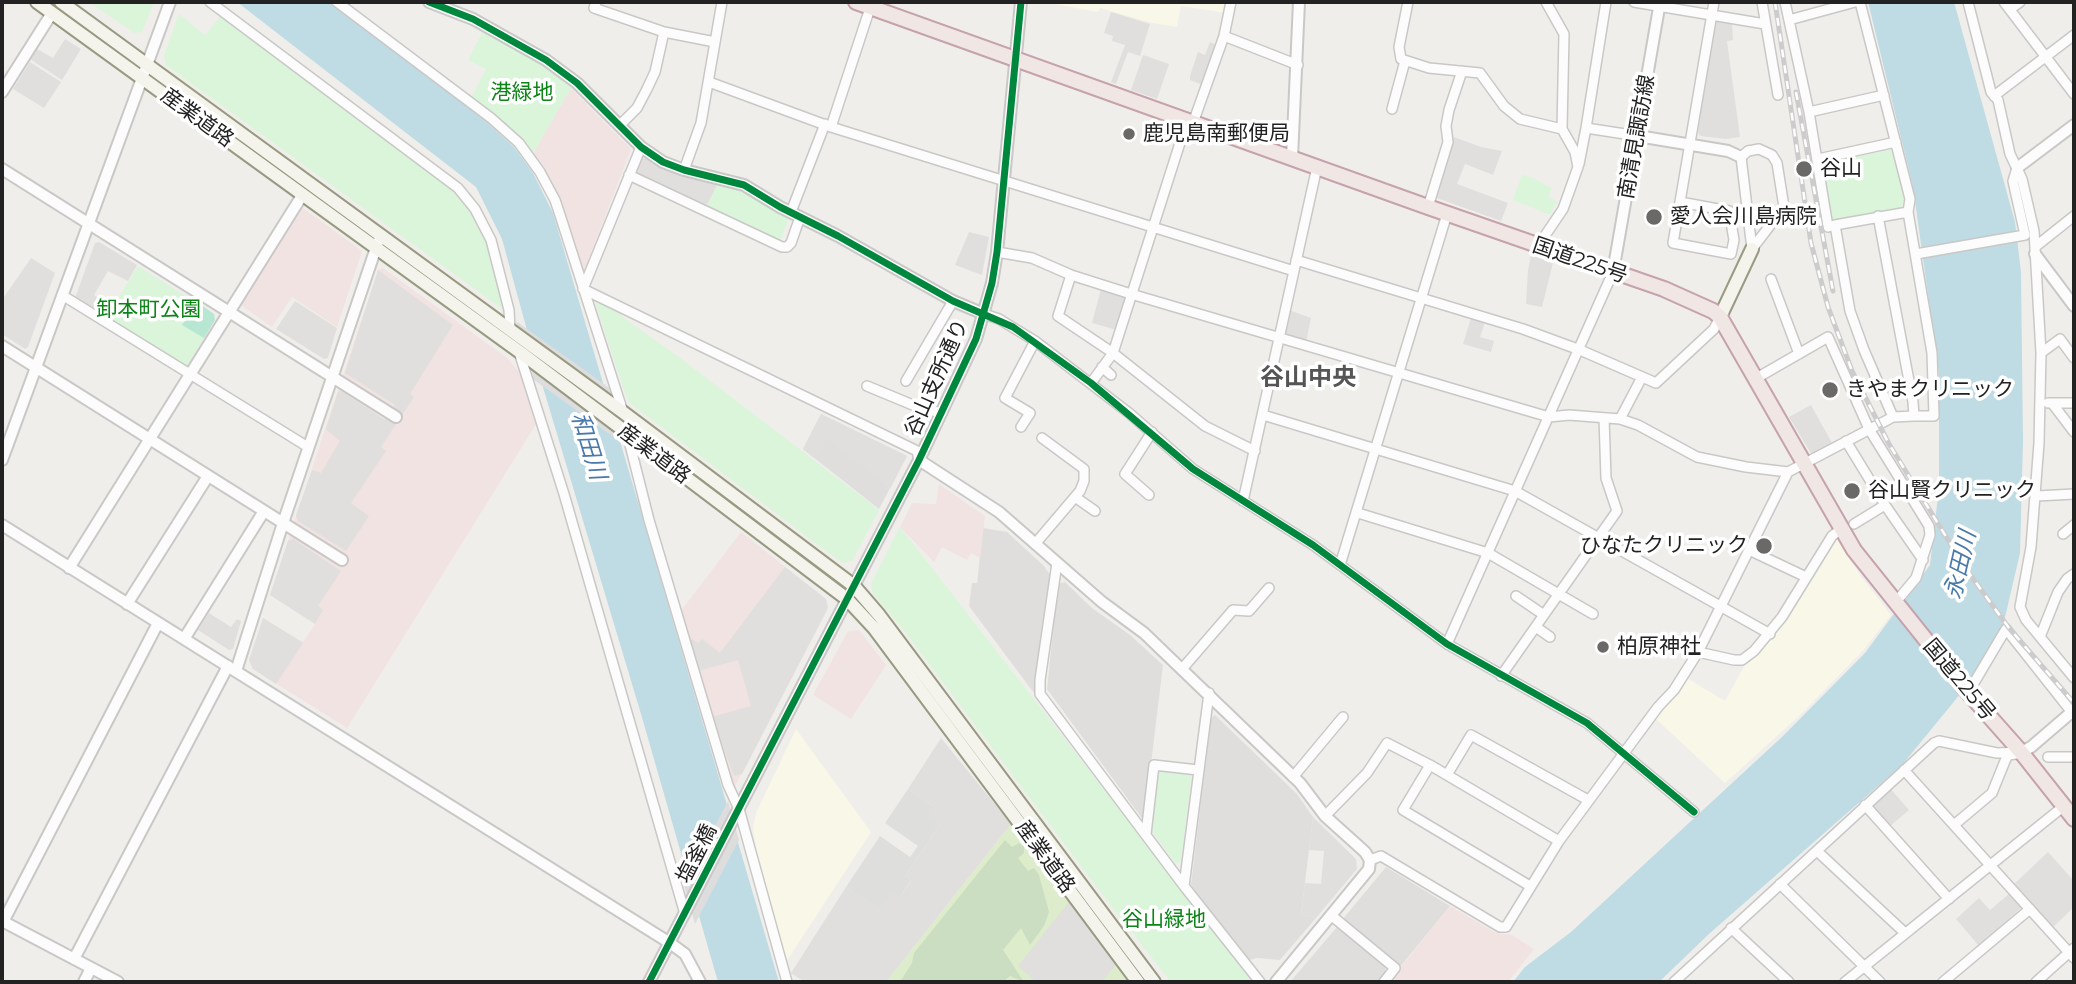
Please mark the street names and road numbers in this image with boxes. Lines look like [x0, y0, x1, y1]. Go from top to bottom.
street label: 南清見諏訪線 [1614, 73, 1660, 201]
street label: 産業道路 [156, 83, 238, 153]
street label: 国道225号 [1529, 233, 1631, 289]
street label: 谷山支所通り [900, 315, 974, 441]
street label: 産業道路 [613, 419, 695, 489]
street label: 国道225号 [1918, 634, 2000, 726]
street label: 産業道路 [1010, 816, 1080, 898]
street label: 塩釜橋 [671, 820, 723, 888]

